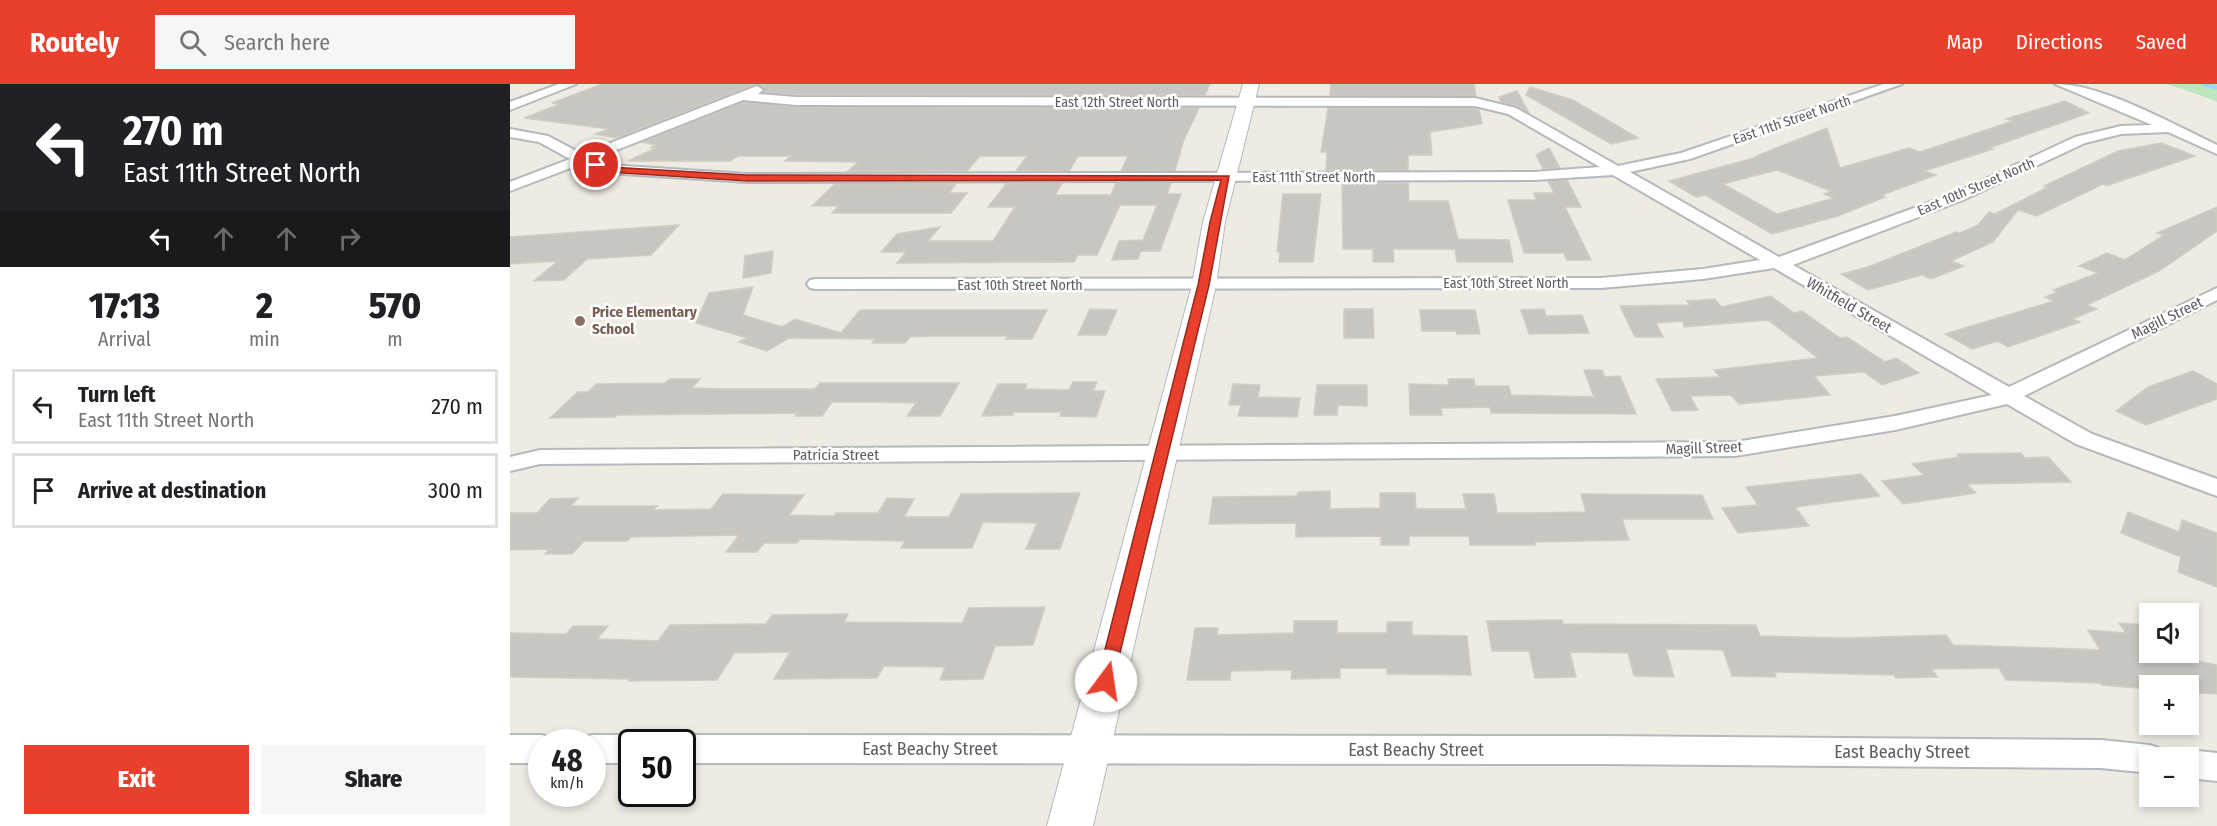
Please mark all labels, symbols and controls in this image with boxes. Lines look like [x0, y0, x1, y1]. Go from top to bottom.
search box [155, 15, 575, 69]
text: Routely [30, 26, 119, 59]
icon: search [176, 26, 209, 59]
text: Search here [224, 29, 330, 56]
text: Map [1946, 29, 1983, 55]
text: Directions [2016, 29, 2103, 55]
text: Saved [2136, 29, 2187, 55]
street label: East 11th Street North [1731, 92, 1853, 148]
street label: East 12th Street North [1055, 94, 1179, 111]
text: 270 m [123, 106, 223, 156]
icon: left [24, 108, 102, 186]
pin [570, 139, 621, 190]
icon: arrive [579, 148, 612, 181]
street label: East 10th Street North [1915, 155, 2037, 219]
text: East 11th Street North [123, 157, 361, 189]
street label: East 11th Street North [1252, 169, 1376, 186]
icon: left [144, 222, 177, 255]
icon: ahead [207, 222, 240, 255]
icon: ahead [270, 222, 303, 255]
icon: right [333, 222, 366, 255]
street label: Whitfield Street [1803, 273, 1895, 337]
street label: East 10th Street North [1443, 275, 1569, 292]
street label: East 10th Street North [957, 277, 1083, 294]
text: 17:13 [89, 284, 160, 328]
text: 2 [256, 284, 273, 328]
text: 570 [369, 284, 421, 328]
street label: Magill Street [2128, 293, 2206, 343]
place label: Price Elementary School [592, 303, 698, 338]
marker: Price Elementary School [573, 314, 587, 328]
text: Arrival [98, 327, 151, 351]
text: min [249, 327, 280, 351]
text: m [387, 327, 403, 351]
text: Turn left [78, 381, 156, 408]
icon: left [27, 390, 60, 423]
text: 270 m [431, 393, 483, 420]
text: East 11th Street North [78, 408, 254, 432]
street label: Magill Street [1665, 438, 1743, 458]
street label: Patricia Street [793, 446, 879, 464]
icon: arrive [27, 474, 60, 507]
text: Arrive at destination [78, 477, 266, 504]
text: 300 m [428, 477, 483, 504]
map controls [2139, 603, 2199, 807]
button: sound [2139, 603, 2199, 663]
position arrow [1074, 649, 1138, 713]
button: + [2139, 675, 2199, 735]
speed limit sign: 50 [618, 729, 696, 807]
street label: East Beachy Street [862, 738, 998, 760]
street label: East Beachy Street [1348, 739, 1484, 761]
street label: East Beachy Street [1834, 741, 1970, 763]
text: 48 [551, 743, 583, 779]
button: Exit [24, 745, 249, 814]
button: Share [261, 745, 486, 814]
button: − [2139, 747, 2199, 807]
text: km/h [550, 774, 584, 792]

